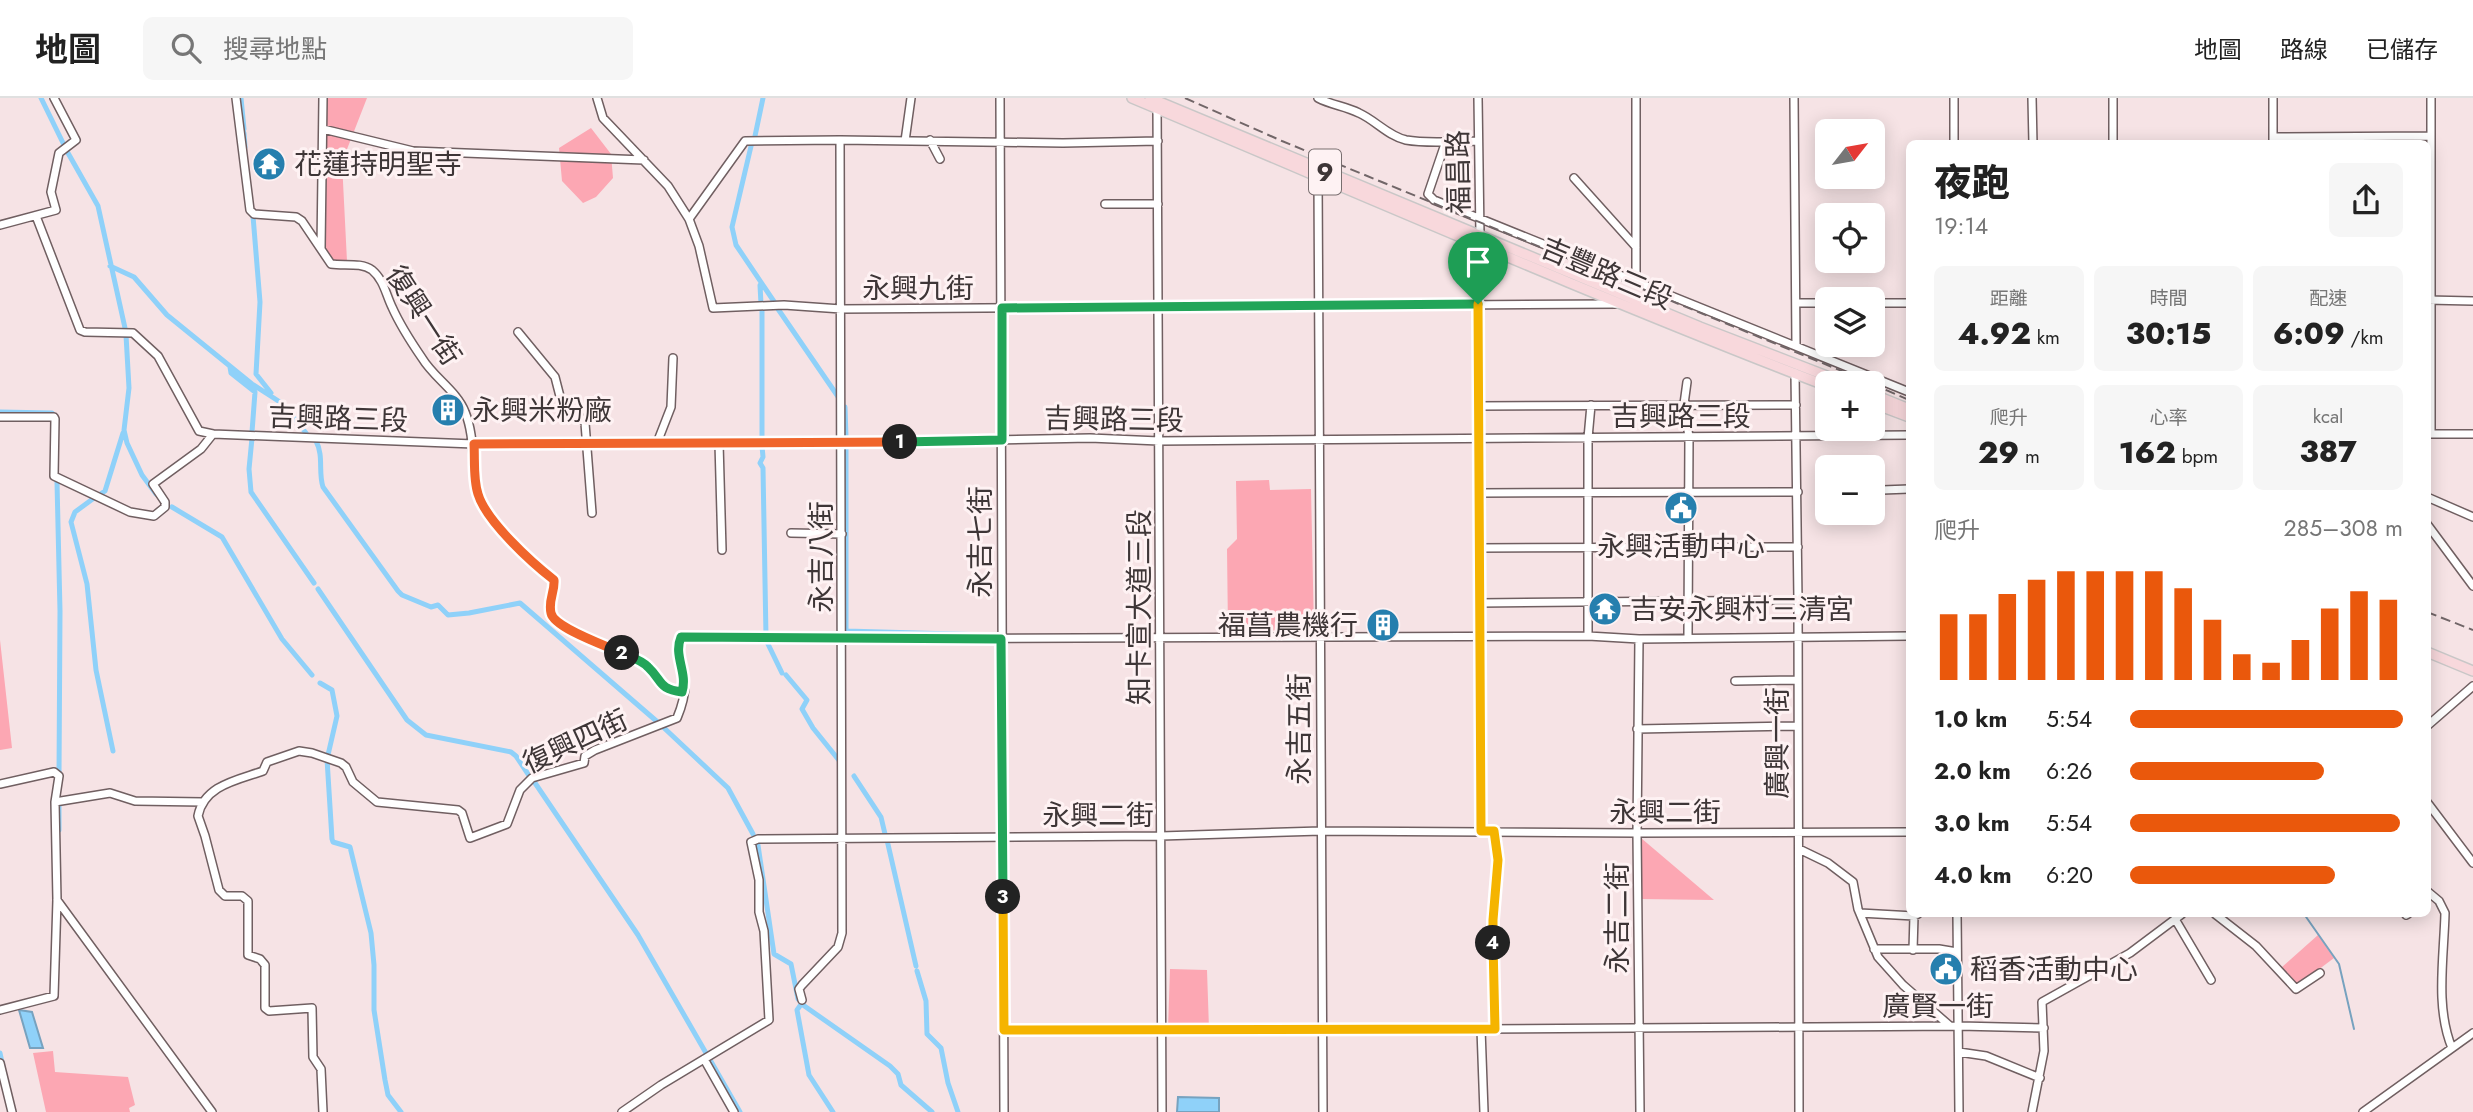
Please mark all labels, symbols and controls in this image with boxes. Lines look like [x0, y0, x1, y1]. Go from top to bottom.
search box [143, 17, 633, 80]
text: 地圖 [35, 26, 101, 73]
icon: search [167, 29, 205, 67]
text: 搜尋地點 [223, 30, 327, 68]
text: 地圖 [2194, 32, 2242, 67]
text: 路線 [2280, 32, 2328, 67]
text: 已儲存 [2366, 32, 2438, 67]
north arrow [1815, 119, 1885, 189]
map controls [1815, 119, 1885, 525]
street label: 福昌路 [1437, 130, 1480, 214]
place label: 花蓮持明聖寺 [294, 144, 462, 185]
temple icon: 花蓮持明聖寺 [250, 145, 288, 183]
road number: 9 [1309, 150, 1341, 194]
text: 夜跑 [1934, 155, 2010, 210]
button: share [2329, 163, 2403, 237]
button: locate [1815, 203, 1885, 273]
text: 19:14 [1934, 209, 1988, 243]
street label: 吉豐路三段 [1534, 227, 1679, 320]
pin [1448, 232, 1508, 304]
icon: arrive [1459, 243, 1497, 281]
street label: 復興一街 [376, 257, 471, 373]
street label: 永興九街 [862, 268, 974, 309]
text: 距離 [1990, 285, 2028, 312]
text: 時間 [2149, 285, 2188, 312]
text: 配速 [2309, 285, 2347, 312]
button: layers [1815, 287, 1885, 357]
text: 4.92 [1958, 312, 2031, 355]
text: 30:15 [2126, 312, 2211, 355]
text: 6:09 [2273, 312, 2345, 355]
text: km [2031, 324, 2060, 351]
text: /km [2345, 324, 2384, 351]
button: + [1815, 371, 1885, 441]
place label: 永興米粉廠 [472, 390, 612, 431]
building icon: 永興米粉廠 [429, 391, 467, 429]
street label: 吉興路三段 [267, 396, 409, 441]
street label: 吉興路三段 [1611, 396, 1751, 437]
street label: 吉興路三段 [1044, 398, 1184, 441]
text: kcal [2313, 403, 2344, 430]
text: 爬升 [1990, 404, 2028, 431]
text: 心率 [2149, 404, 2188, 431]
pin: 1 [883, 424, 918, 460]
text: 1 [895, 428, 904, 455]
text: 387 [2300, 430, 2357, 473]
text: 29 [1978, 431, 2019, 474]
text: 162 [2119, 431, 2176, 474]
text: m [2019, 443, 2040, 470]
text: bpm [2176, 443, 2218, 470]
button: − [1815, 455, 1885, 525]
street label: 永吉七街 [960, 486, 1001, 598]
public building icon: 永興活動中心 [1662, 489, 1700, 527]
street label: 永吉八街 [801, 501, 842, 613]
street label: 知卡宣大道三段 [1119, 509, 1160, 705]
text: 285–308 m [2284, 511, 2403, 545]
text: 爬升 [1934, 513, 1980, 547]
place label: 永興活動中心 [1597, 526, 1765, 567]
place label: 吉安永興村三清宮 [1630, 589, 1854, 630]
temple icon: 吉安永興村三清宮 [1586, 590, 1624, 628]
place label: 福菖農機行 [1218, 605, 1358, 646]
building icon: 福菖農機行 [1364, 606, 1402, 644]
pin: 2 [604, 636, 640, 670]
text: 2 [615, 639, 628, 666]
street label: 永吉五街 [1279, 673, 1320, 785]
street label: 廣興一街 [1757, 687, 1798, 799]
street label: 復興四街 [516, 699, 635, 784]
text: 1.0 km [1934, 702, 2007, 736]
text: 5:54 [2046, 702, 2092, 736]
text: 2.0 km [1934, 754, 2011, 788]
text: 6:26 [2046, 754, 2092, 788]
street label: 永興二街 [1609, 792, 1721, 833]
street label: 永興二街 [1042, 795, 1154, 836]
text: 3.0 km [1934, 806, 2010, 840]
text: 5:54 [2046, 806, 2092, 840]
text: 4.0 km [1934, 858, 2012, 892]
text: 6:20 [2046, 858, 2093, 892]
street label: 永吉二街 [1597, 862, 1638, 974]
pin: 3 [986, 880, 1020, 914]
text: 3 [997, 883, 1008, 910]
pin: 4 [1476, 926, 1510, 960]
text: 4 [1486, 929, 1499, 956]
place label: 稻香活動中心 [1970, 949, 2138, 990]
public building icon: 稻香活動中心 [1927, 950, 1965, 988]
street label: 廣賢一街 [1882, 986, 1994, 1027]

